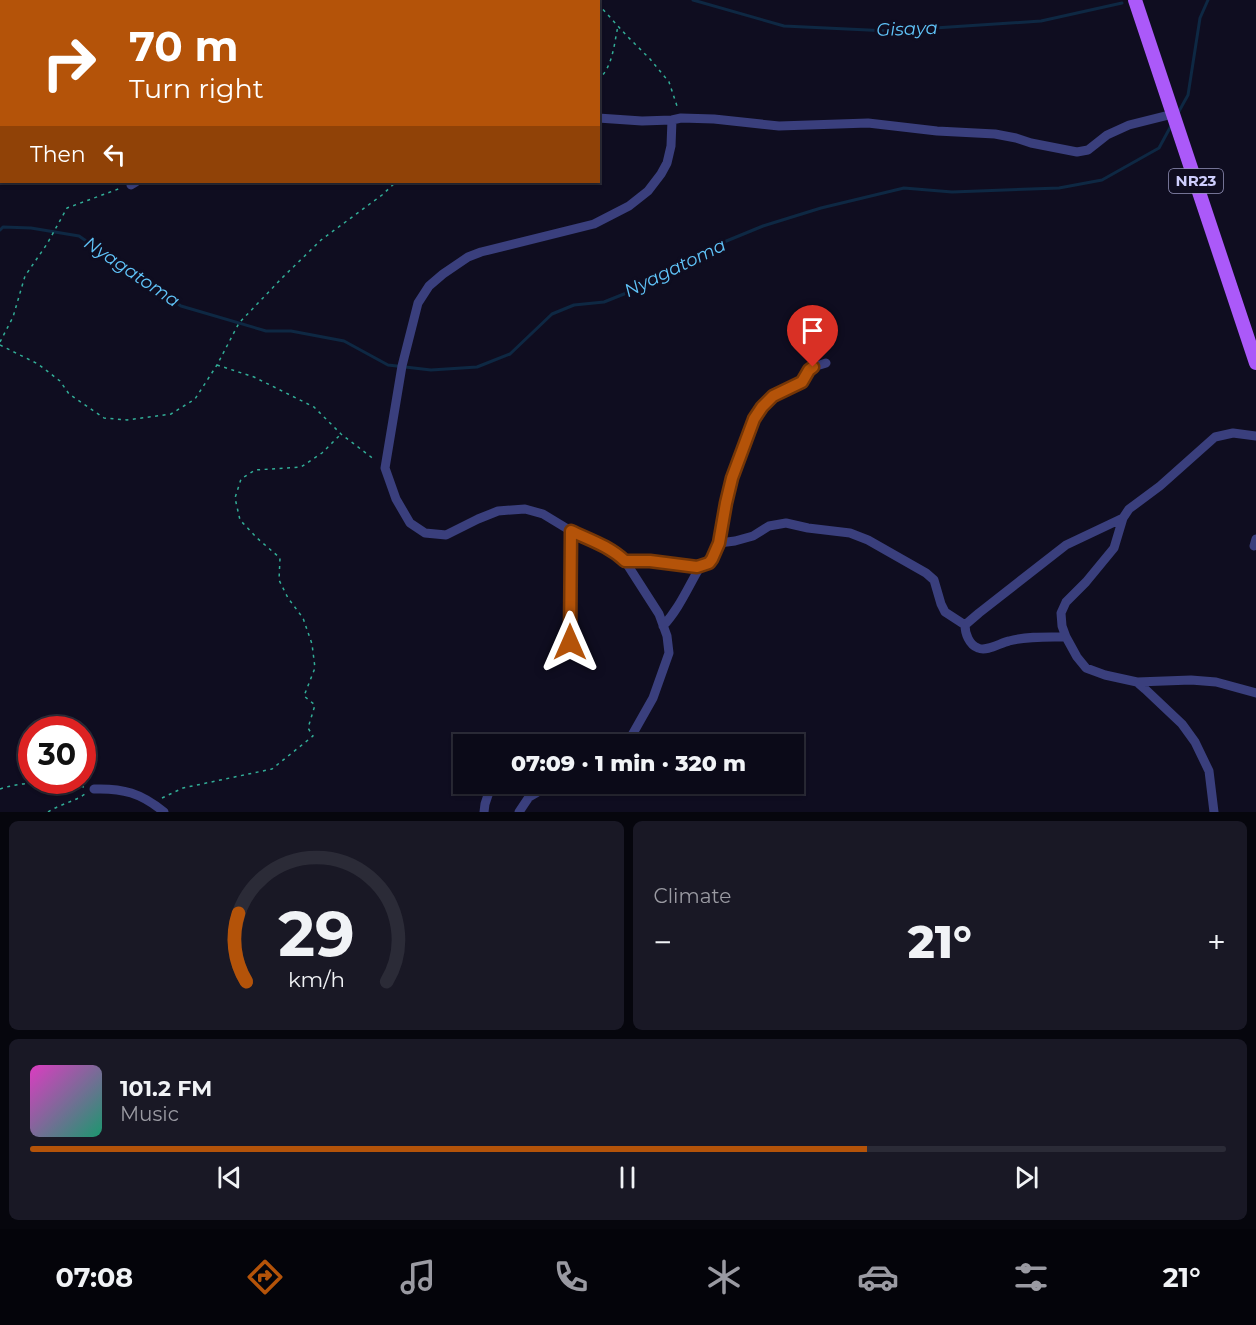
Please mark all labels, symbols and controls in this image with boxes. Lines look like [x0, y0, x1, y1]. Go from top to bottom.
water label: Gisaya [876, 17, 938, 41]
text: 70 m [129, 20, 239, 72]
icon: right [30, 24, 108, 102]
text: Turn right [129, 72, 264, 105]
icon: left [98, 138, 131, 171]
text: Then [30, 141, 86, 168]
road number: NR23 [1169, 169, 1223, 193]
water label: Nyagatoma [80, 232, 184, 312]
water label: Nyagatoma [621, 234, 729, 302]
pin [787, 305, 838, 367]
icon: arrive [796, 314, 829, 347]
position arrow [538, 610, 602, 674]
speed limit sign: 30 [18, 716, 96, 794]
text: 07:09 · 1 min · 320 m [511, 750, 746, 777]
text: Climate [654, 884, 731, 908]
text: 29 [278, 896, 355, 972]
text: 21° [908, 914, 972, 969]
text: − [654, 922, 672, 962]
text: + [1207, 922, 1226, 962]
text: km/h [288, 967, 345, 993]
text: 101.2 FM [120, 1075, 212, 1102]
text: Music [120, 1102, 179, 1126]
icon: previous [213, 1161, 246, 1194]
icon: pause [611, 1161, 644, 1194]
icon: next [1010, 1161, 1043, 1194]
icon: directions [244, 1256, 286, 1298]
icon: music [397, 1256, 439, 1298]
icon: phone [550, 1256, 592, 1298]
icon: climate [703, 1256, 745, 1298]
icon: car [857, 1256, 899, 1298]
icon: filters [1010, 1256, 1052, 1298]
text: 07:08 [56, 1261, 133, 1294]
text: 21° [1163, 1261, 1200, 1294]

